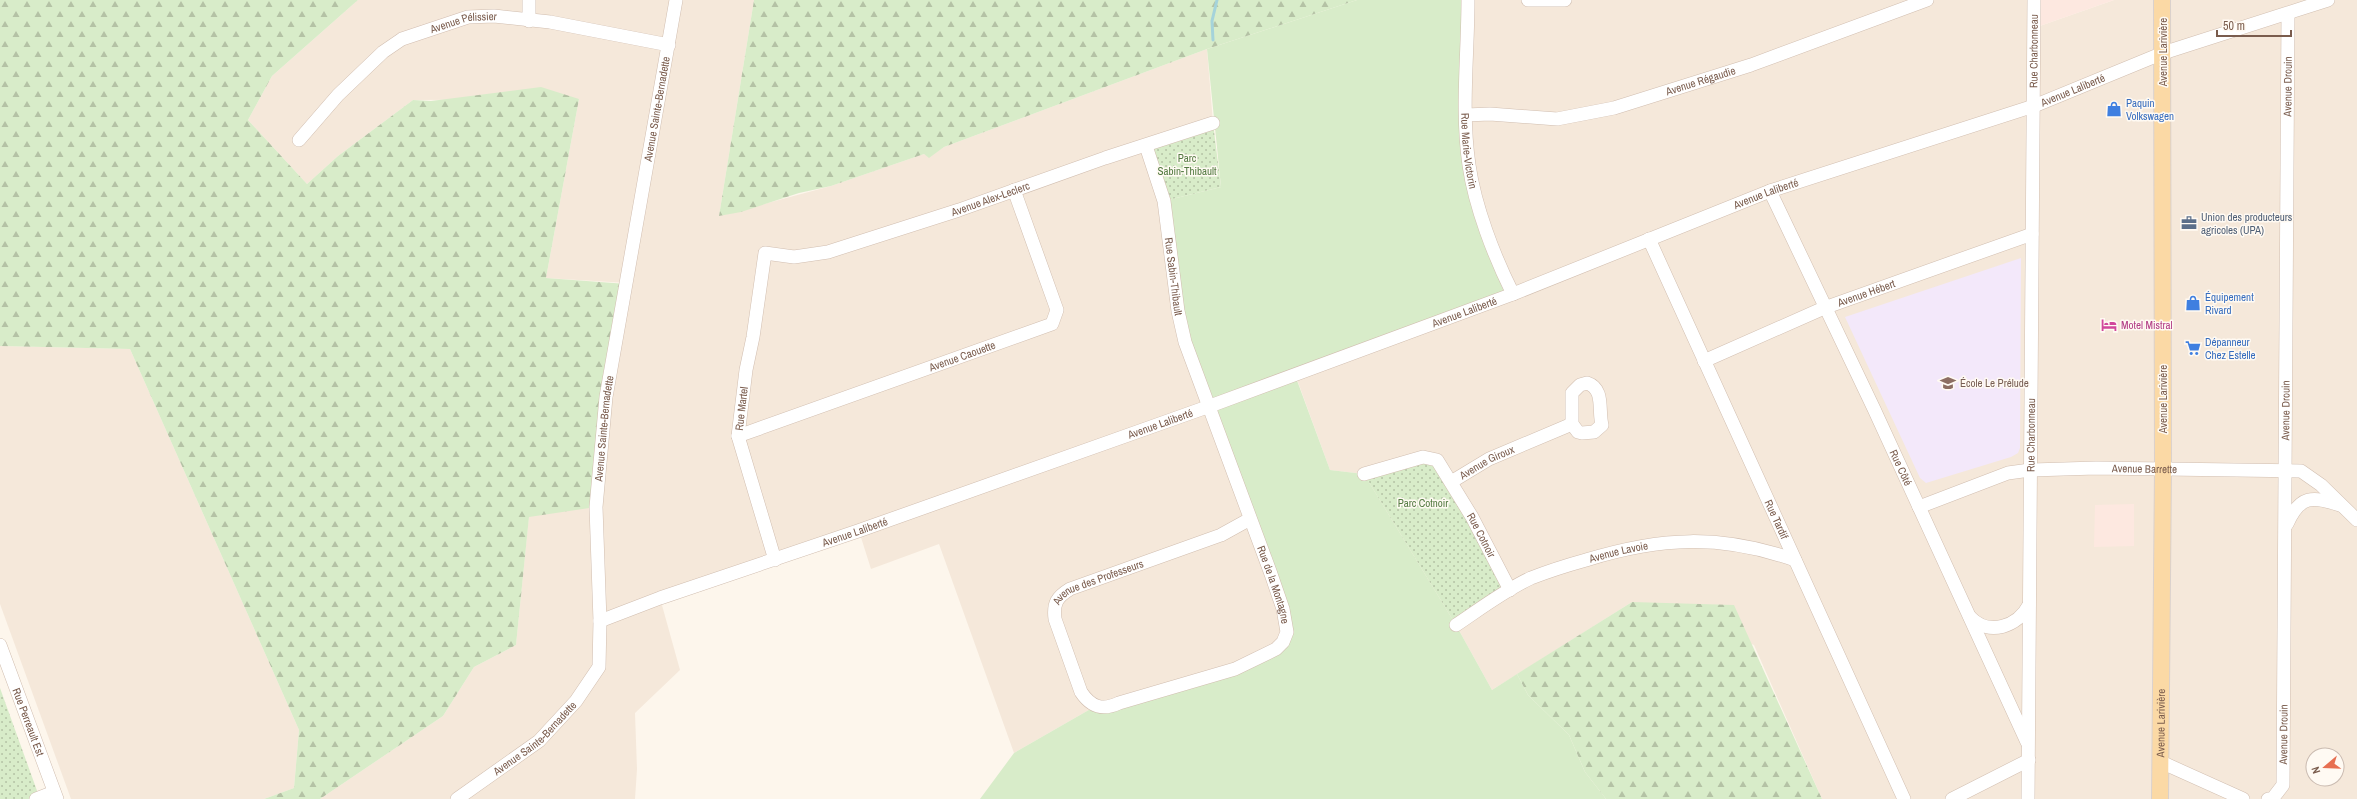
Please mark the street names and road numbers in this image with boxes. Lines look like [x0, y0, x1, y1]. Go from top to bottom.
street label: Avenue Pélissier [427, 9, 497, 36]
street label: Rue Charbonneau [2026, 14, 2041, 88]
street label: Avenue Larivière [2156, 18, 2170, 87]
street label: Avenue Sainte-Bernadette [640, 55, 673, 164]
street label: Avenue Drouin [2280, 56, 2295, 118]
street label: Avenue Régaudie [1663, 63, 1737, 99]
street label: Avenue Laliberté [2038, 71, 2107, 110]
street label: Rue Marie-Victorin [1458, 113, 1480, 190]
street label: Avenue Laliberté [1730, 175, 1800, 212]
street label: Avenue Alex-Leclerc [948, 178, 1032, 219]
street label: Rue Sabin-Thibault [1162, 237, 1186, 317]
street label: Avenue Hébert [1835, 276, 1897, 310]
street label: Avenue Laliberté [1429, 294, 1499, 331]
street label: Avenue Caouette [926, 338, 997, 375]
street label: Avenue Larivière [2156, 365, 2170, 434]
street label: Avenue Sainte-Bernadette [591, 374, 617, 483]
street label: Avenue Drouin [2278, 380, 2293, 442]
street label: Rue Martel [732, 386, 751, 431]
street label: Rue Charbonneau [2023, 398, 2038, 472]
street label: Avenue Laliberté [1125, 406, 1195, 442]
street label: Avenue Giroux [1456, 442, 1517, 483]
street label: Rue Côté [1887, 447, 1915, 488]
street label: Avenue Barrette [2111, 461, 2177, 476]
street label: Rue Tardif [1762, 497, 1792, 542]
street label: Rue Cotnoir [1464, 510, 1499, 560]
street label: Avenue Laliberté [819, 514, 889, 550]
street label: Avenue Lavoie [1586, 538, 1649, 566]
street label: Rue de la Montagne [1254, 544, 1292, 625]
street label: Avenue des Professeurs [1049, 556, 1146, 608]
street label: Rue Perreault Est [10, 686, 48, 758]
street label: Avenue Larivière [2153, 689, 2168, 758]
street label: Avenue Sainte-Bernadette [490, 698, 579, 779]
street label: Avenue Drouin [2276, 704, 2291, 766]

